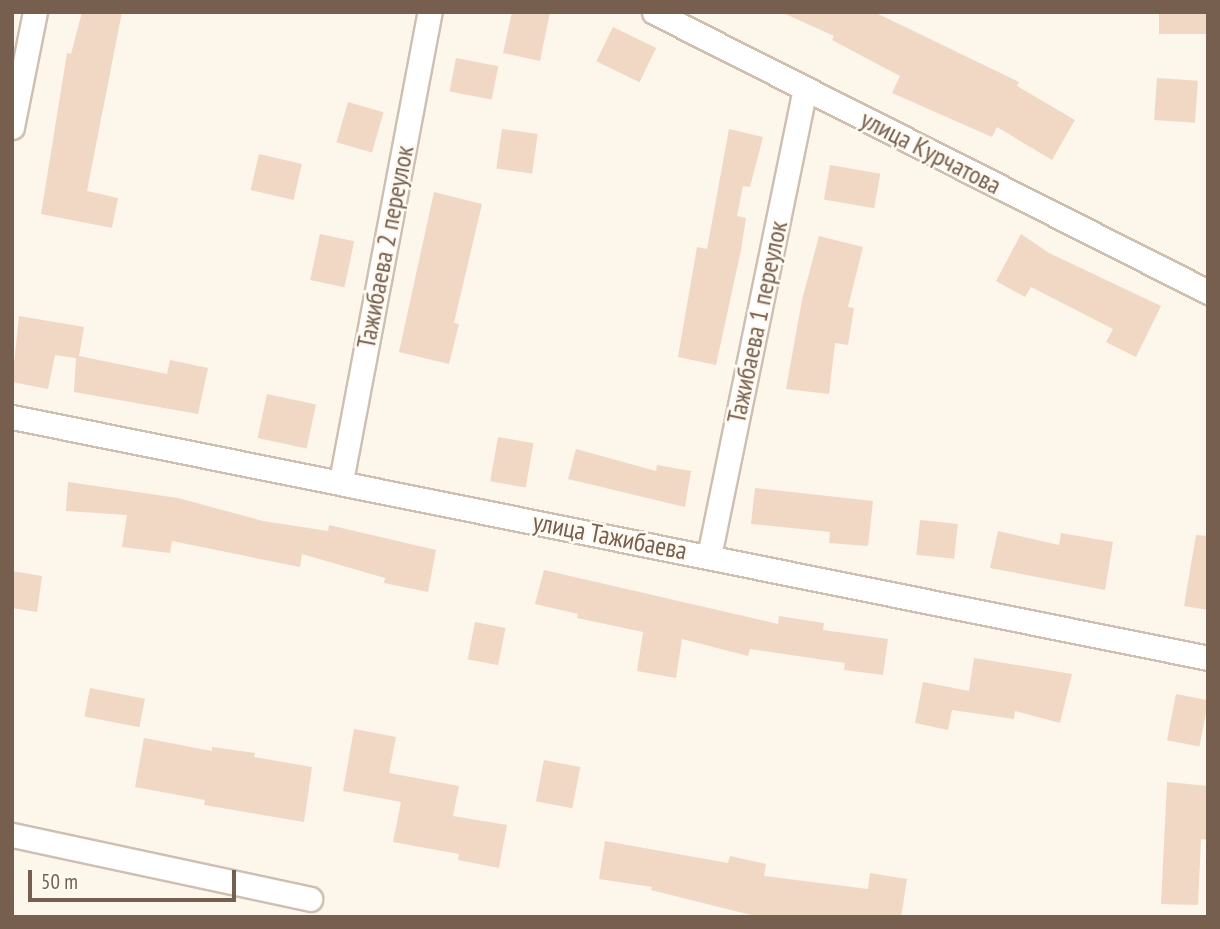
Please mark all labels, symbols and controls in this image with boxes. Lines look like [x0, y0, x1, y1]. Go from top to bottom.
street label: улица Курчатова [856, 103, 1006, 201]
street label: Тажибаева 2 переулок [350, 143, 420, 351]
street label: Тажибаева 1 переулок [720, 218, 794, 426]
street label: улица Тажибаева [530, 506, 690, 566]
scale bar [32, 856, 240, 900]
text: 50 m [41, 868, 78, 895]

